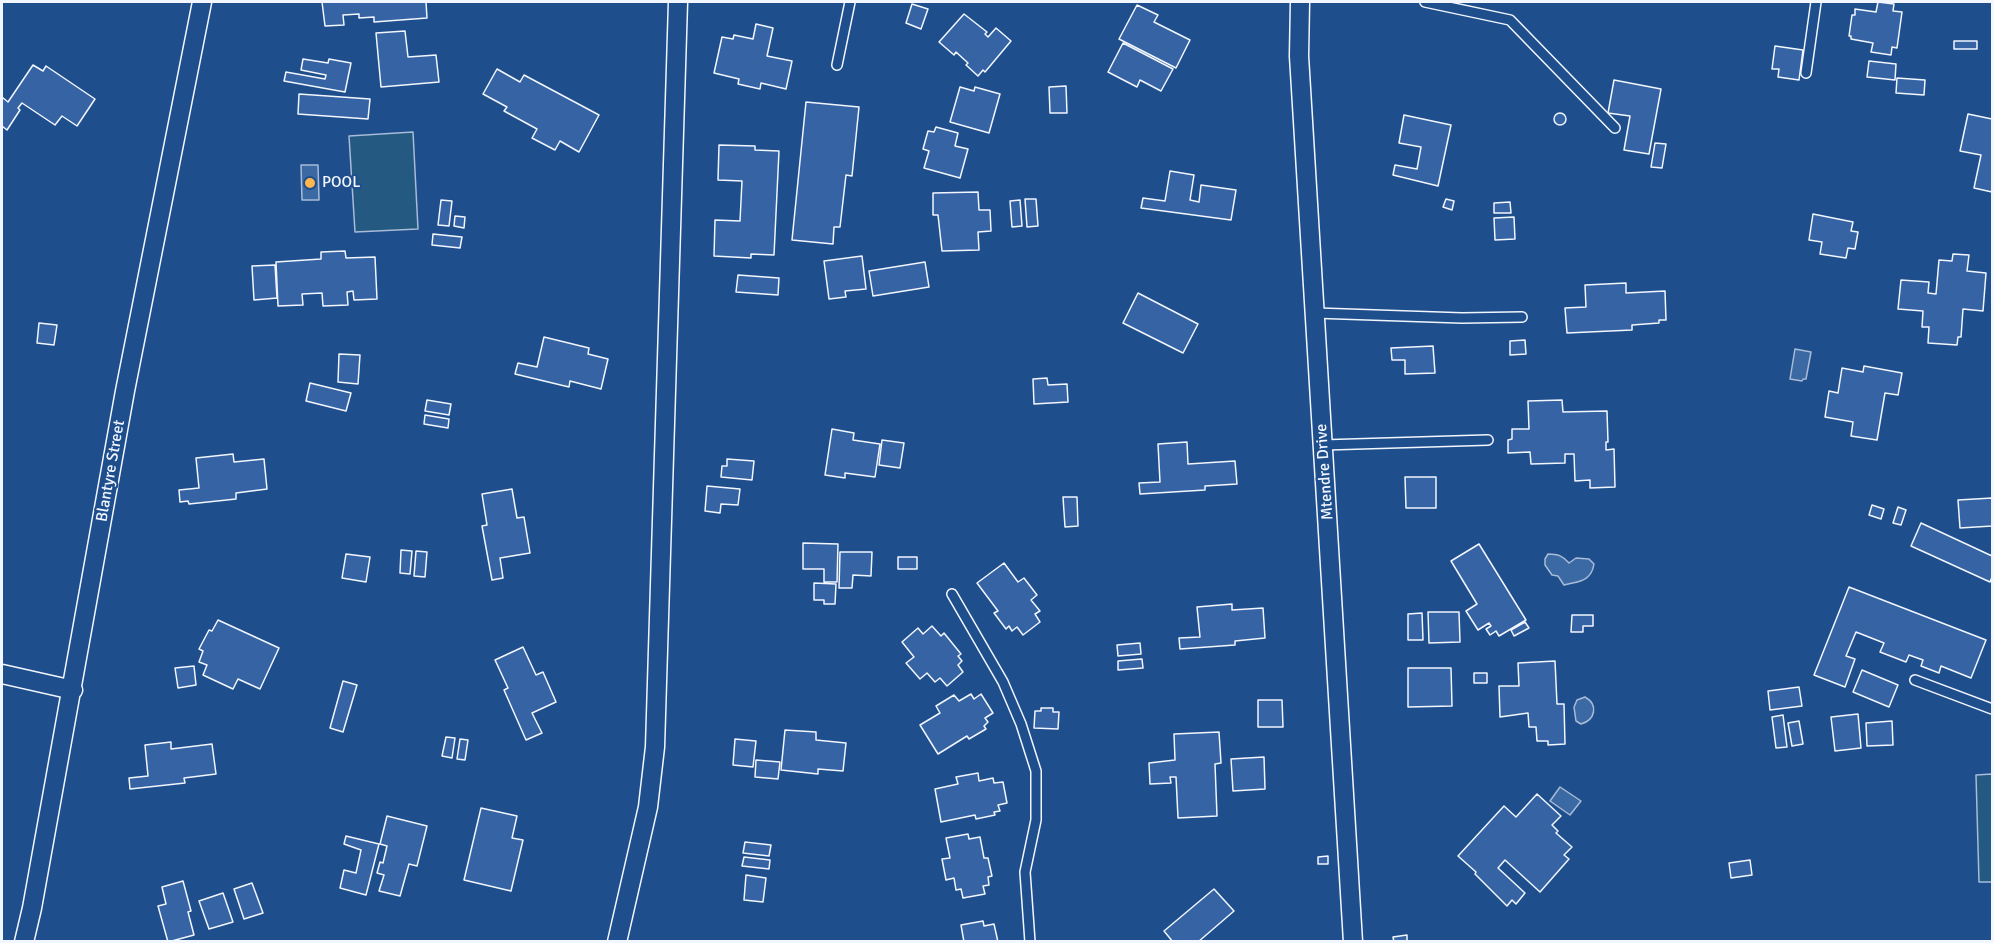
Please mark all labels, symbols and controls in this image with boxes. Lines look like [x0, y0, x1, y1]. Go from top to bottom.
place label: POOL [322, 173, 360, 193]
marker: POOL [303, 176, 317, 190]
street label: Blantyre Street [93, 419, 129, 523]
street label: Mtendre Drive [1312, 423, 1338, 521]

